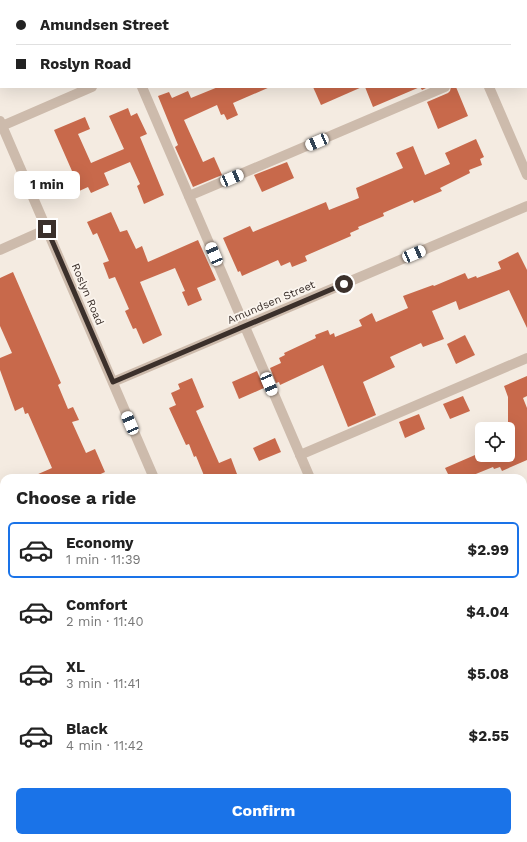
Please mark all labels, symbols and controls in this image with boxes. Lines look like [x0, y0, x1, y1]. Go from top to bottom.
text: Amundsen Street [40, 16, 169, 34]
text: Roslyn Road [40, 55, 131, 73]
car [304, 132, 330, 152]
car [219, 168, 245, 188]
callout: 1 min [14, 171, 80, 199]
text: 1 min [30, 177, 64, 192]
route end [38, 220, 56, 238]
car [204, 241, 224, 267]
car [401, 244, 427, 264]
street label: Roslyn Road [69, 261, 106, 327]
route start [335, 275, 353, 293]
street label: Amundsen Street [225, 278, 317, 327]
car [259, 371, 279, 397]
car [120, 410, 140, 436]
map controls [475, 422, 515, 462]
button: locate [475, 422, 515, 462]
text: Choose a ride [16, 487, 136, 508]
icon: car [18, 532, 54, 568]
text: Economy [66, 534, 133, 552]
text: $2.99 [468, 541, 509, 559]
text: 1 min · 11:39 [66, 552, 141, 567]
icon: car [18, 594, 54, 630]
text: Comfort [66, 596, 127, 614]
text: $4.04 [466, 603, 509, 621]
text: 2 min · 11:40 [66, 614, 143, 629]
icon: car [18, 656, 54, 692]
text: XL [66, 658, 85, 676]
text: $5.08 [467, 665, 509, 683]
text: 3 min · 11:41 [66, 676, 140, 691]
icon: car [18, 718, 54, 754]
text: Black [66, 720, 108, 738]
text: $2.55 [469, 727, 509, 745]
text: 4 min · 11:42 [66, 738, 143, 753]
button: Confirm [16, 788, 511, 834]

